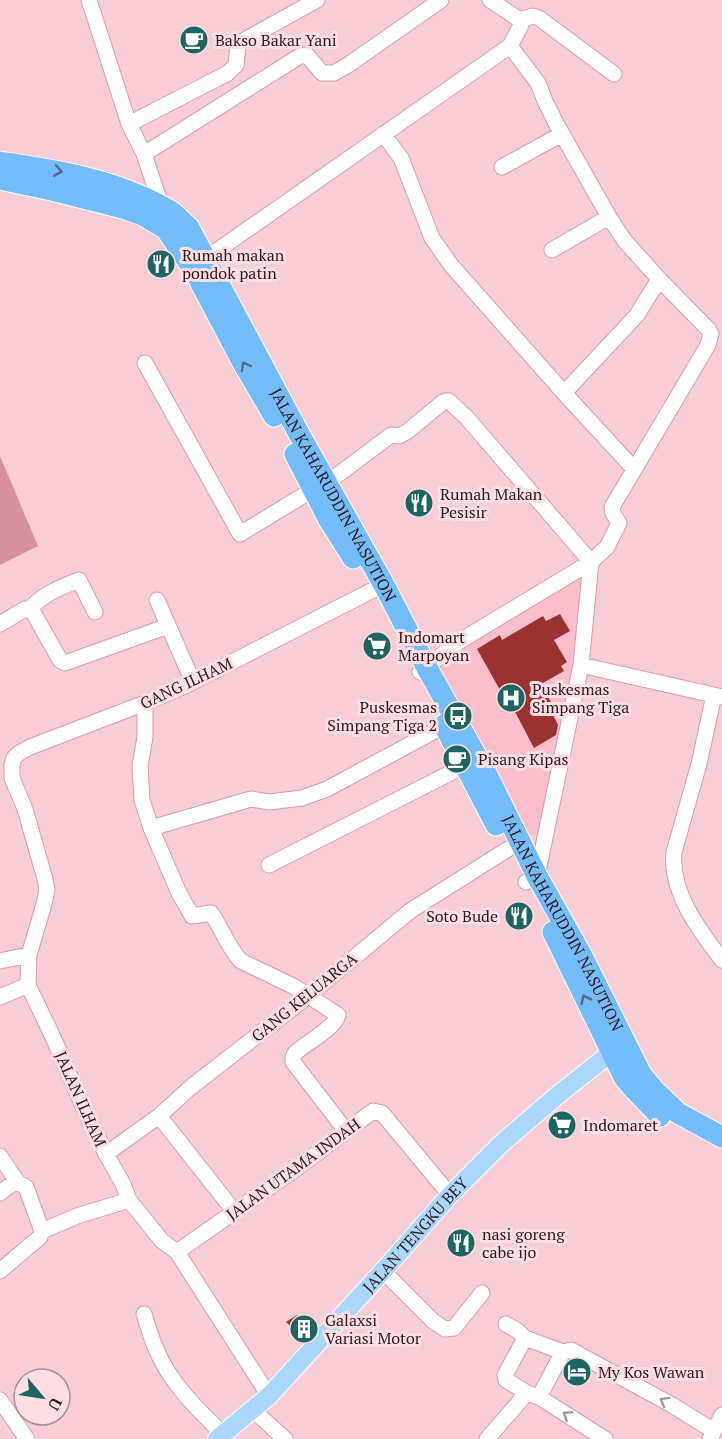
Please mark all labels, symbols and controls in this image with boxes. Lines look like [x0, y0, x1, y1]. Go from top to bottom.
cafe icon: Bakso Bakar Yani [178, 24, 210, 56]
place label: Bakso Bakar Yani [215, 29, 337, 51]
one-way arrow [53, 165, 62, 177]
place label: Rumah makan pondok patin [182, 244, 285, 284]
restaurant icon: Rumah makan pondok patin [145, 248, 177, 280]
one-way arrow [241, 361, 252, 372]
street label: JALAN KAHARUDDIN NASUTION [265, 384, 402, 605]
place label: Rumah Makan Pesisir [440, 483, 543, 523]
restaurant icon: Rumah Makan Pesisir [403, 487, 435, 519]
place label: Indomart Marpoyan [398, 626, 470, 666]
supermarket icon: Indomart Marpoyan [361, 630, 393, 662]
street label: GANG ILHAM [136, 652, 236, 714]
place label: Puskesmas Simpang Tiga [532, 678, 629, 718]
hospital icon: Puskesmas Simpang Tiga [495, 682, 527, 714]
place label: Puskesmas Simpang Tiga 2 [327, 696, 437, 736]
bus stop icon: Puskesmas Simpang Tiga 2 [442, 700, 474, 732]
cafe icon: Pisang Kipas [441, 743, 473, 775]
place label: Pisang Kipas [478, 748, 568, 770]
street label: JALAN KAHARUDDIN NASUTION [497, 811, 629, 1035]
restaurant icon: Soto Bude [503, 900, 535, 932]
place label: Soto Bude [426, 905, 498, 927]
street label: GANG KELUARGA [246, 947, 362, 1047]
one-way arrow [581, 995, 593, 1006]
street label: JALAN ILHAM [50, 1048, 112, 1150]
supermarket icon: Indomaret [546, 1109, 578, 1141]
street label: JALAN UTAMA INDAH [222, 1113, 365, 1225]
place label: Indomaret [583, 1114, 658, 1136]
street label: JALAN TENGKU BEY [358, 1172, 473, 1297]
place label: nasi goreng cabe ijo [482, 1223, 565, 1263]
restaurant icon: nasi goreng cabe ijo [445, 1227, 477, 1259]
place label: Galaxsi Variasi Motor [325, 1309, 422, 1349]
building icon: Galaxsi Variasi Motor [288, 1313, 320, 1345]
hotel icon: My Kos Wawan [561, 1356, 593, 1388]
place label: My Kos Wawan [598, 1361, 705, 1383]
north arrow [12, 1367, 72, 1427]
text: U [42, 1394, 68, 1415]
one-way arrow [660, 1397, 670, 1408]
one-way arrow [563, 1410, 573, 1422]

